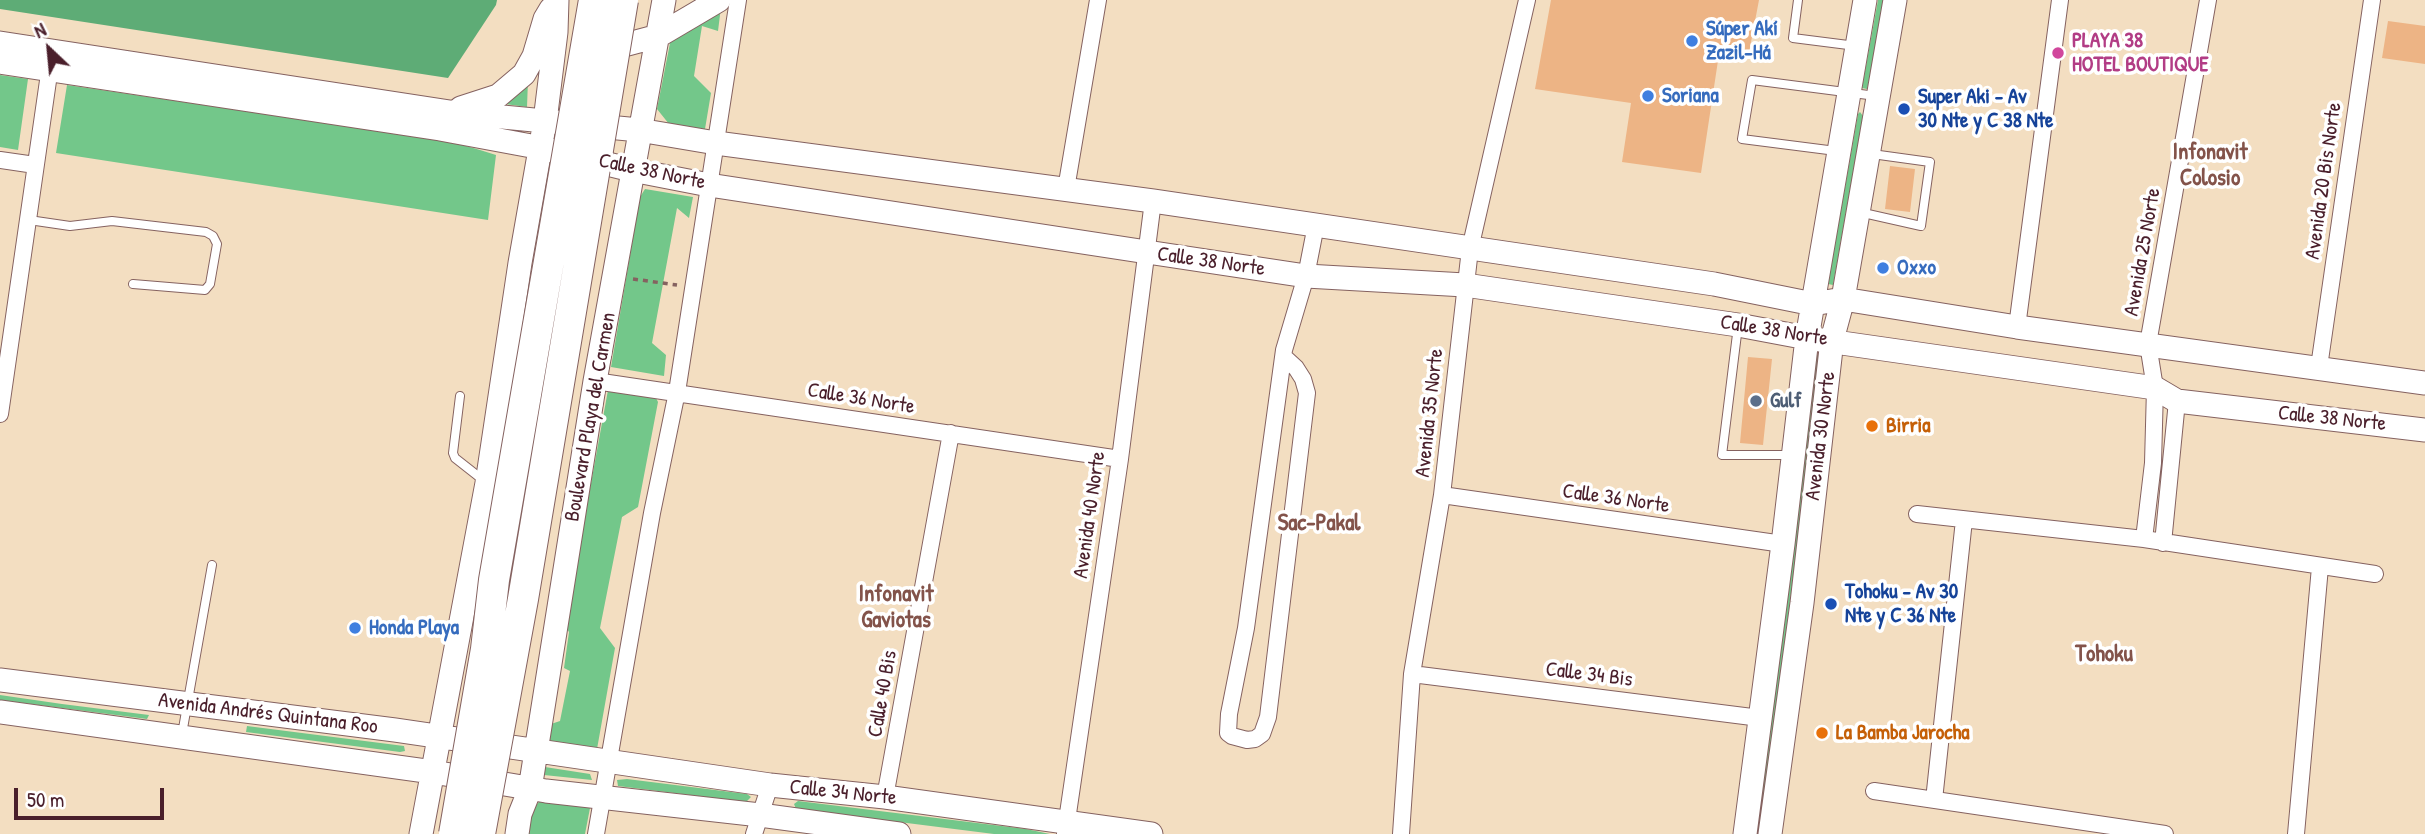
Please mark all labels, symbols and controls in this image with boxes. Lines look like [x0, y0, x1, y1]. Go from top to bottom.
north arrow [14, 14, 84, 84]
text: N [30, 16, 50, 44]
place label: Súper Akí Zazil-Há [1706, 16, 1778, 66]
place label: PLAYA 38 HOTEL BOUTIQUE [2072, 28, 2208, 78]
marker: Súper Akí Zazil-Há [1684, 33, 1700, 49]
marker: PLAYA 38 HOTEL BOUTIQUE [2050, 45, 2066, 61]
place label: Soriana [1662, 83, 1719, 109]
place label: Super Aki - Av 30 Nte y C 38 Nte [1918, 84, 2053, 134]
marker: Soriana [1640, 88, 1656, 104]
marker: Super Aki - Av 30 Nte y C 38 Nte [1896, 101, 1912, 117]
street label: Avenida 20 Bis Norte [2301, 101, 2347, 261]
district label: Infonavit Colosio [2172, 139, 2248, 193]
street label: Calle 38 Norte [596, 148, 708, 196]
street label: Avenida 25 Norte [2119, 186, 2167, 318]
street label: Calle 38 Norte [1155, 242, 1267, 282]
place label: Oxxo [1897, 255, 1936, 281]
marker: Oxxo [1875, 260, 1891, 276]
street label: Boulevard Playa del Carmen [560, 310, 622, 524]
street label: Calle 38 Norte [1718, 310, 1830, 352]
street label: Avenida 35 Norte [1411, 348, 1449, 478]
street label: Avenida 30 Norte [1801, 370, 1841, 502]
street label: Calle 36 Norte [806, 378, 916, 420]
place label: Gulf [1770, 388, 1802, 414]
marker: Gulf [1748, 393, 1764, 409]
street label: Calle 38 Norte [2277, 401, 2387, 437]
place label: Birria [1886, 413, 1930, 439]
marker: Birria [1864, 418, 1880, 434]
street label: Avenida 40 Norte [1069, 450, 1111, 580]
street label: Calle 36 Norte [1561, 479, 1671, 519]
district label: Sac-Pakal [1278, 510, 1360, 538]
place label: Tohoku - Av 30 Nte y C 36 Nte [1845, 579, 1958, 629]
district label: Infonavit Gaviotas [858, 581, 934, 635]
marker: Tohoku - Av 30 Nte y C 36 Nte [1823, 596, 1839, 612]
place label: Honda Playa [369, 615, 459, 641]
marker: Honda Playa [347, 620, 363, 636]
district label: Tohoku [2075, 641, 2133, 669]
street label: Calle 40 Bis [863, 649, 903, 739]
street label: Calle 34 Bis [1544, 657, 1634, 693]
street label: Avenida Andrés Quintana Roo [157, 688, 379, 740]
place label: La Bamba Jarocha [1836, 720, 1969, 746]
marker: La Bamba Jarocha [1814, 725, 1830, 741]
scale bar [18, 774, 168, 818]
street label: Calle 34 Norte [788, 775, 898, 811]
text: 50 m [27, 785, 64, 814]

